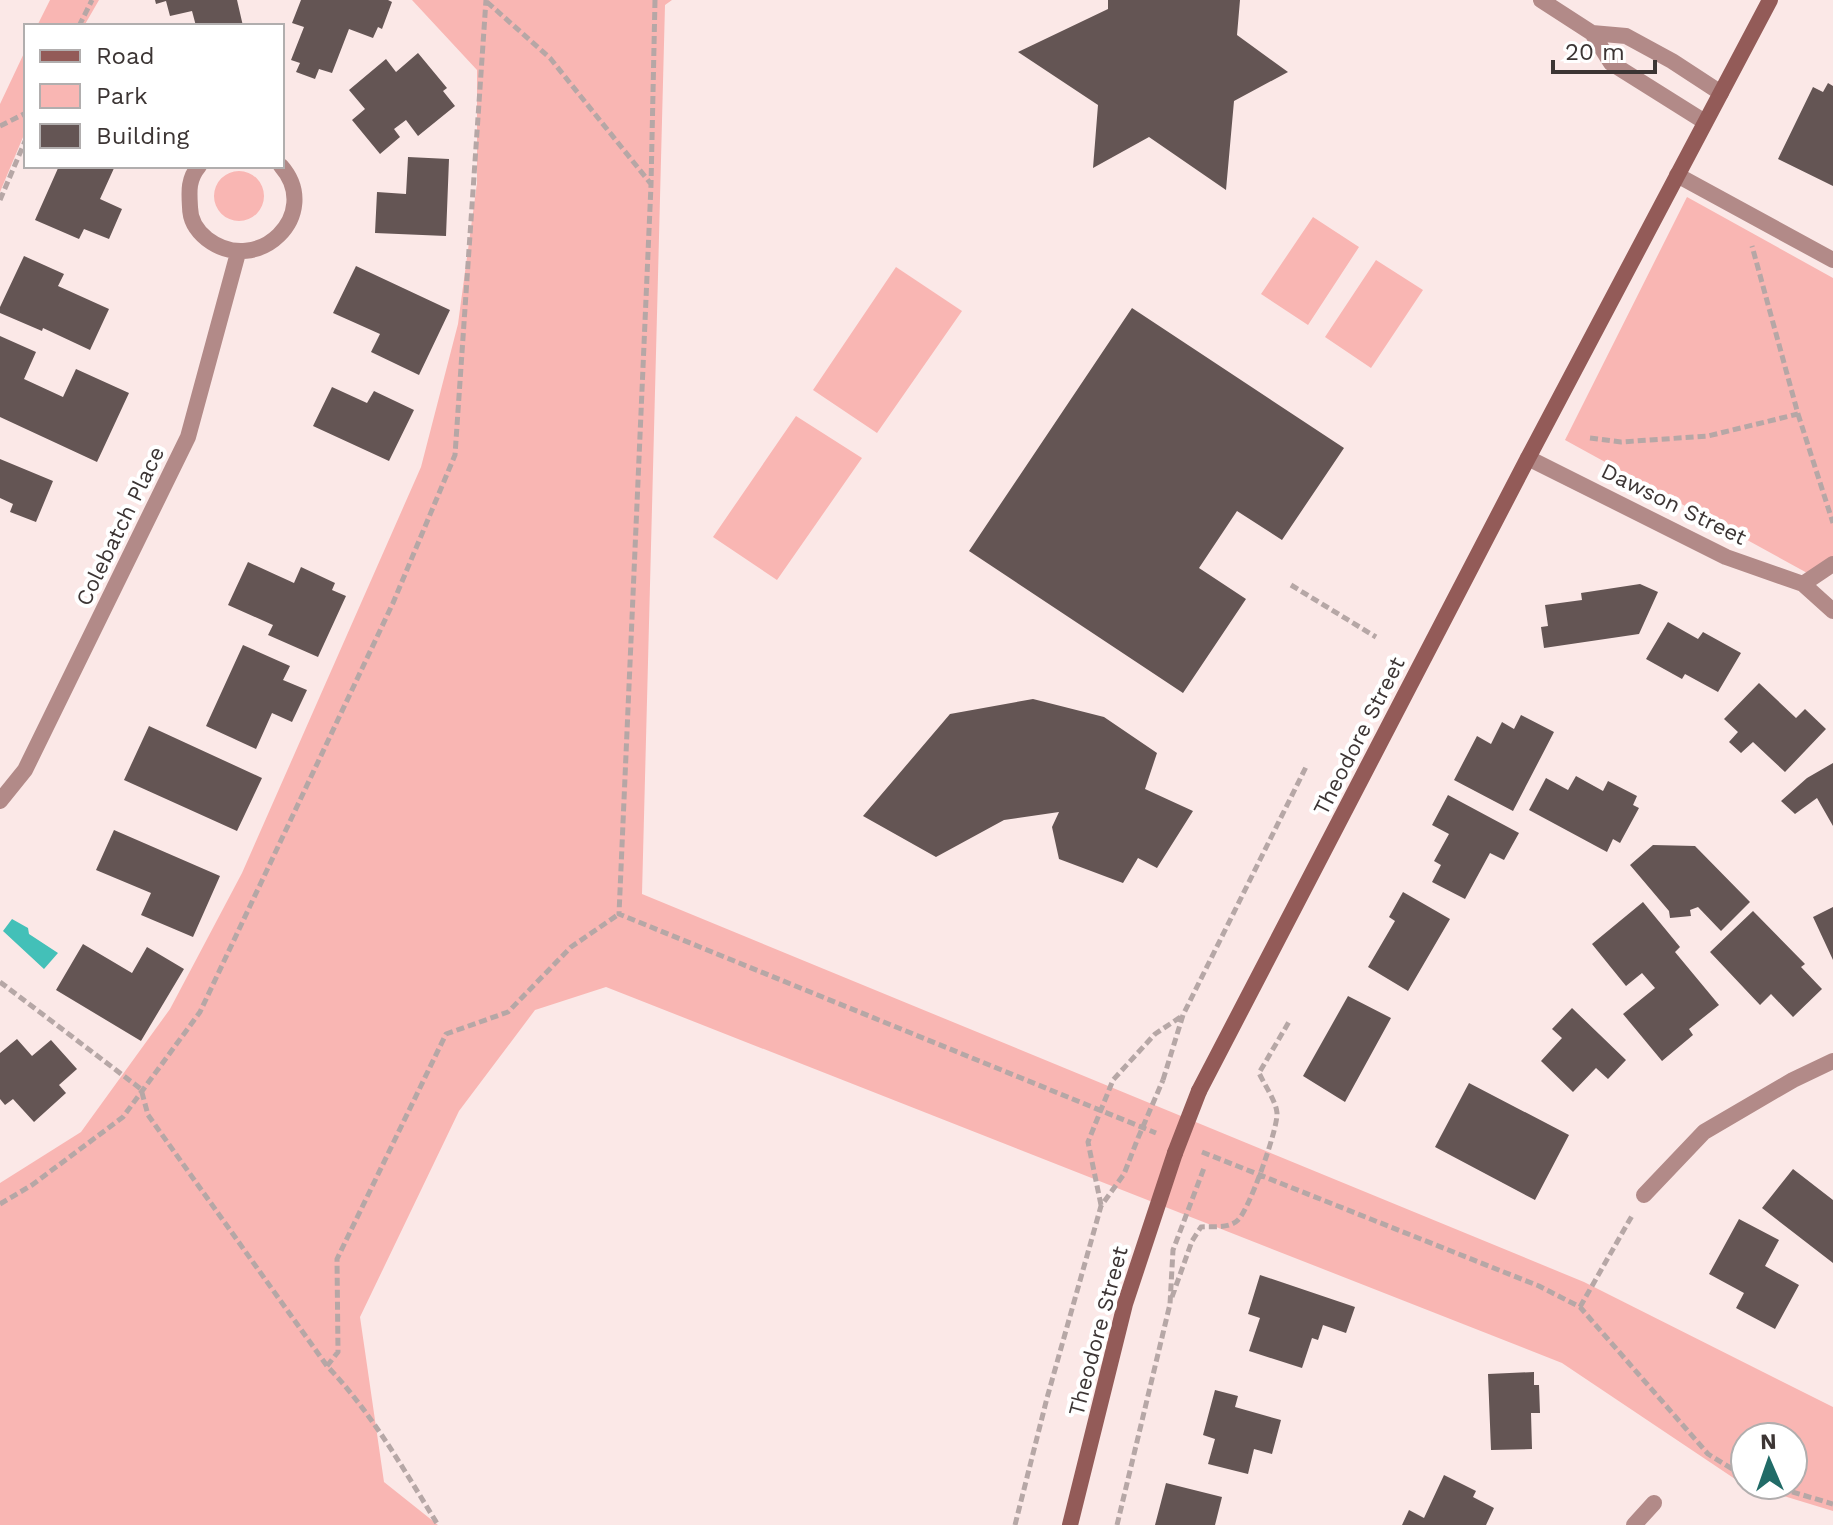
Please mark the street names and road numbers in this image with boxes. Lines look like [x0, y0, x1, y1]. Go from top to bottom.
street label: Colebatch Place [71, 442, 169, 610]
street label: Dawson Street [1597, 458, 1751, 550]
street label: Theodore Street [1308, 653, 1410, 819]
street label: Theodore Street [1063, 1244, 1133, 1418]

